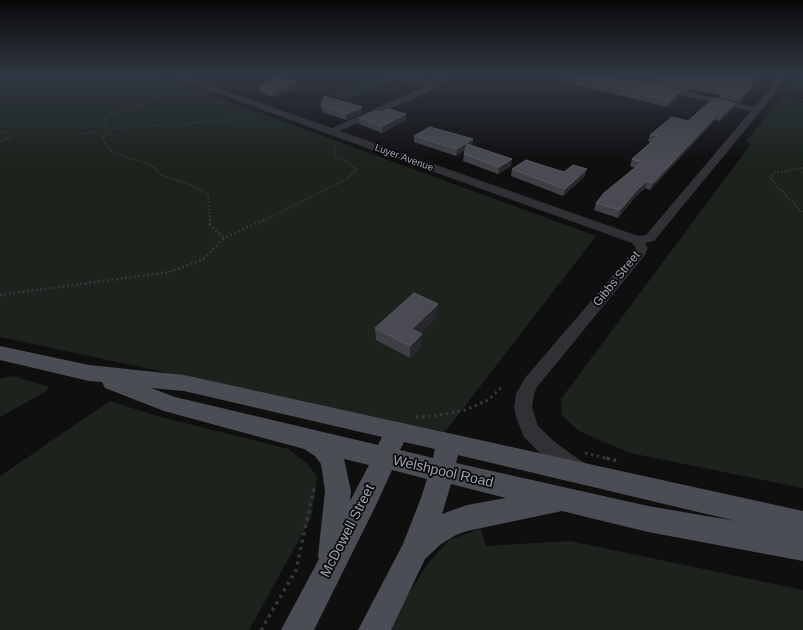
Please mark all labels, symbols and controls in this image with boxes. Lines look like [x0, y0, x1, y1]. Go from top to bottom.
street label: Luyer Avenue [373, 142, 435, 174]
street label: Gibbs Street [590, 249, 644, 309]
street label: Welshpool Road [391, 452, 495, 492]
street label: McDowell Street [317, 482, 379, 580]

